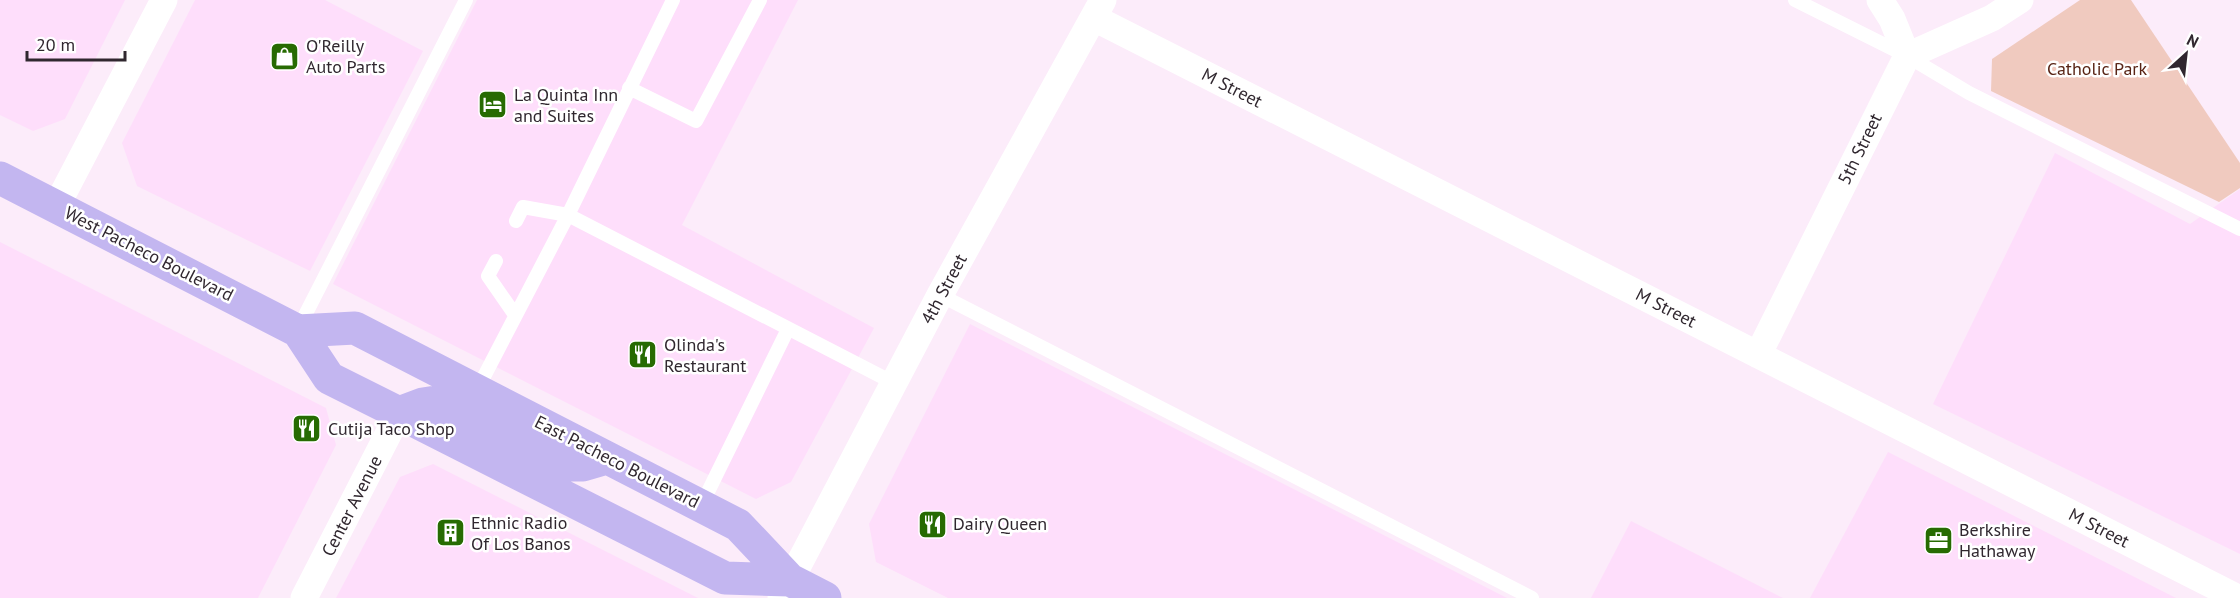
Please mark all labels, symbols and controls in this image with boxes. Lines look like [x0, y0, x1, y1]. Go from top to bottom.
scale bar [27, 24, 124, 62]
north arrow [2156, 24, 2216, 84]
text: N [2184, 29, 2202, 52]
text: 20 m [36, 33, 75, 56]
place label: O'Reilly Auto Parts [306, 34, 385, 78]
shop icon: O'Reilly Auto Parts [269, 40, 301, 72]
park label: Catholic Park [2047, 57, 2147, 80]
street label: M Street [1198, 63, 1266, 113]
place label: La Quinta Inn and Suites [514, 83, 618, 127]
hotel icon: La Quinta Inn and Suites [477, 89, 509, 121]
street label: 5th Street [1832, 109, 1887, 188]
street label: West Pacheco Boulevard [61, 201, 238, 306]
street label: 4th Street [915, 250, 972, 328]
street label: M Street [1632, 283, 1700, 333]
place label: Olinda's Restaurant [664, 333, 746, 377]
restaurant icon: Olinda's Restaurant [627, 339, 659, 371]
street label: East Pacheco Boulevard [531, 410, 703, 513]
restaurant icon: Cutija Taco Shop [291, 413, 323, 445]
place label: Cutija Taco Shop [328, 417, 455, 440]
street label: Center Avenue [316, 451, 387, 560]
street label: M Street [2065, 503, 2133, 553]
restaurant icon: Dairy Queen [916, 508, 948, 540]
place label: Ethnic Radio Of Los Banos [471, 511, 571, 555]
place label: Dairy Queen [953, 512, 1047, 535]
building icon: Ethnic Radio Of Los Banos [434, 517, 466, 549]
place label: Berkshire Hathaway [1959, 518, 2036, 562]
office icon: Berkshire Hathaway [1922, 524, 1954, 556]

